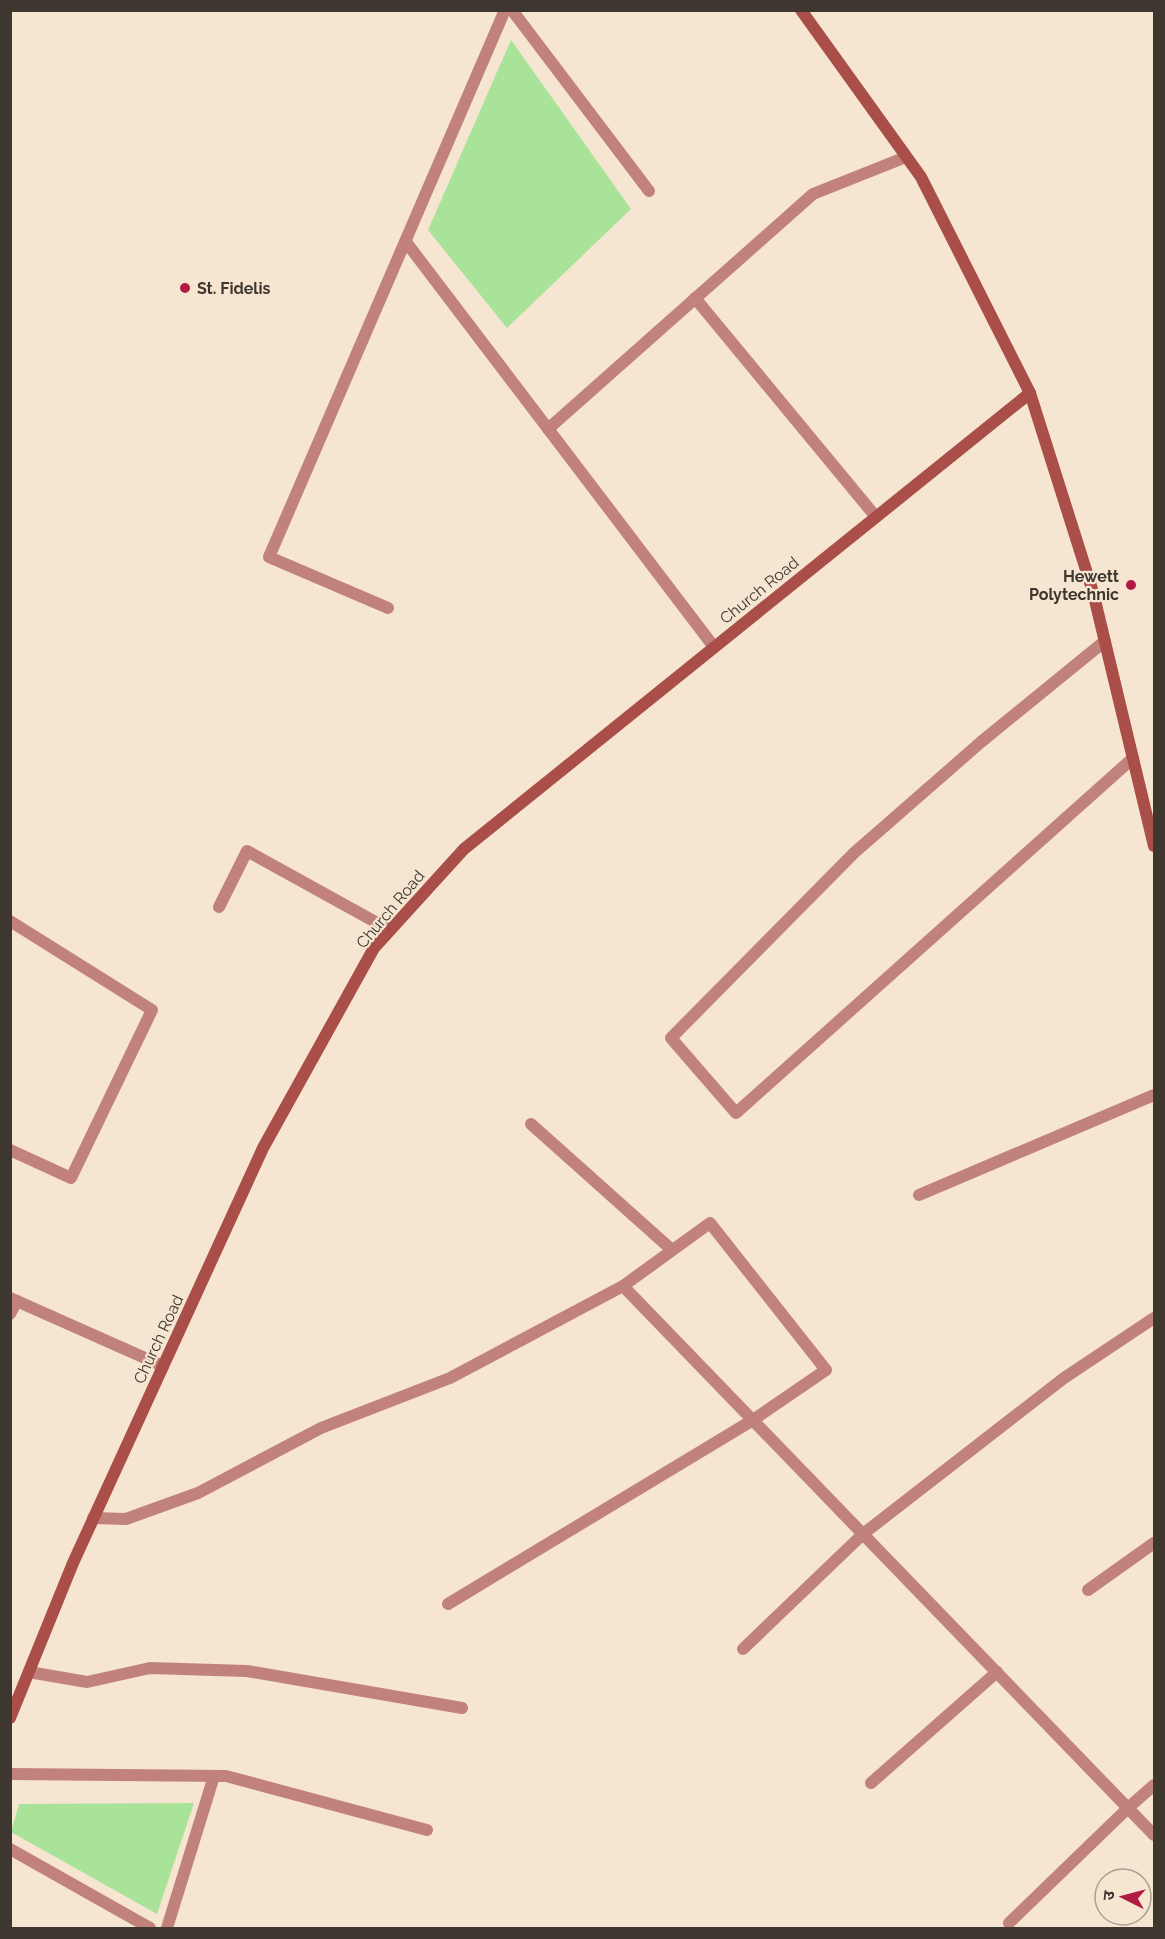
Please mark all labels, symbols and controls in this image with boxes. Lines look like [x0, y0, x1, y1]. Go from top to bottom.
place label: St. Fidelis [197, 279, 271, 298]
marker: St. Fidelis [178, 281, 192, 295]
street label: Church Road [716, 553, 803, 628]
place label: Hewett Polytechnic [1029, 567, 1119, 604]
marker: Hewett Polytechnic [1124, 578, 1138, 592]
street label: Church Road [352, 867, 428, 952]
street label: Church Road [130, 1292, 187, 1387]
north arrow [1093, 1867, 1153, 1927]
text: उ [1099, 1889, 1119, 1901]

